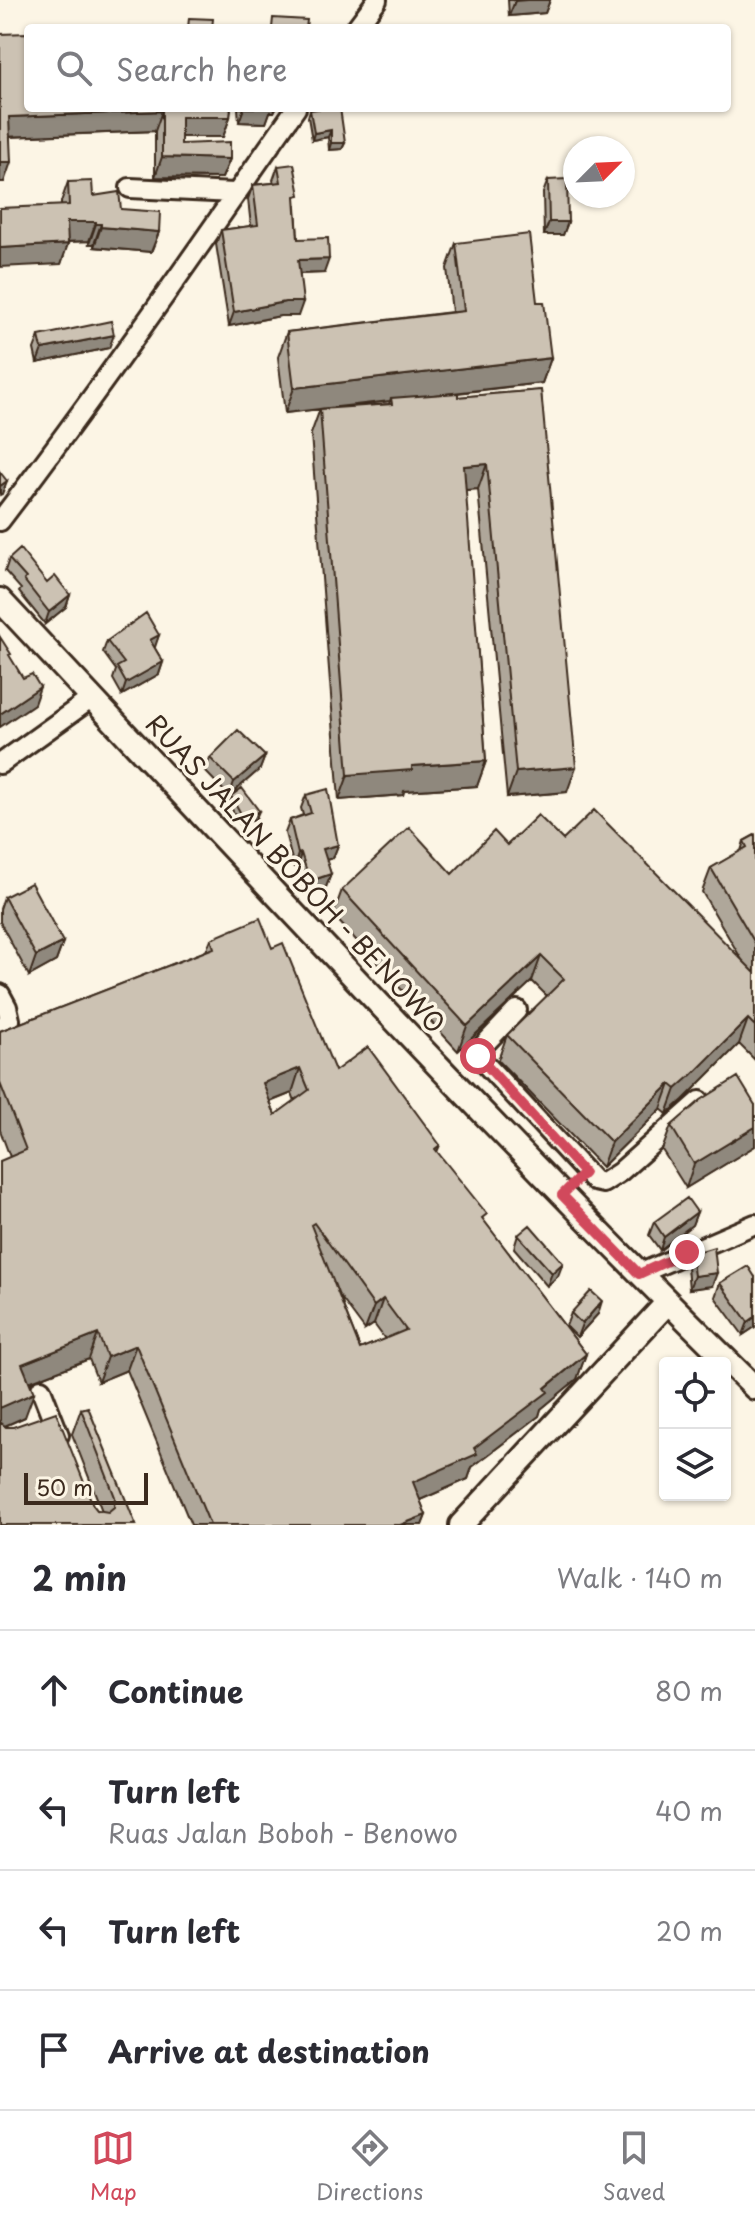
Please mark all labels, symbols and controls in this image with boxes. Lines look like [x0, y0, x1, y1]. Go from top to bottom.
search box [24, 24, 731, 112]
icon: search [52, 46, 96, 90]
text: Search here [116, 46, 288, 91]
north arrow [563, 136, 635, 208]
street label: RUAS JALAN BOBOH - BENOWO [137, 705, 455, 1041]
route start [460, 1038, 496, 1074]
route end [669, 1234, 705, 1270]
map controls [659, 1357, 731, 1501]
button: locate [659, 1357, 731, 1429]
button: layers [659, 1429, 731, 1501]
scale bar [24, 1469, 148, 1505]
text: 50 m [36, 1470, 93, 1503]
text: 2 min [32, 1551, 127, 1603]
text: Walk · 140 m [557, 1558, 723, 1597]
icon: ahead [32, 1668, 76, 1712]
text: Continue [108, 1668, 243, 1713]
text: 80 m [655, 1671, 723, 1710]
text: Turn left [108, 1768, 240, 1813]
icon: left [32, 1788, 76, 1832]
text: 40 m [655, 1791, 723, 1830]
text: Ruas Jalan Boboh - Benowo [108, 1813, 458, 1852]
icon: left [32, 1908, 76, 1952]
text: Turn left [108, 1908, 240, 1953]
text: 20 m [656, 1911, 723, 1950]
icon: arrive [32, 2028, 76, 2072]
text: Arrive at destination [108, 2028, 430, 2073]
tab: Map [90, 2126, 137, 2207]
tab: Directions [316, 2126, 423, 2207]
tab: Saved [603, 2126, 665, 2207]

